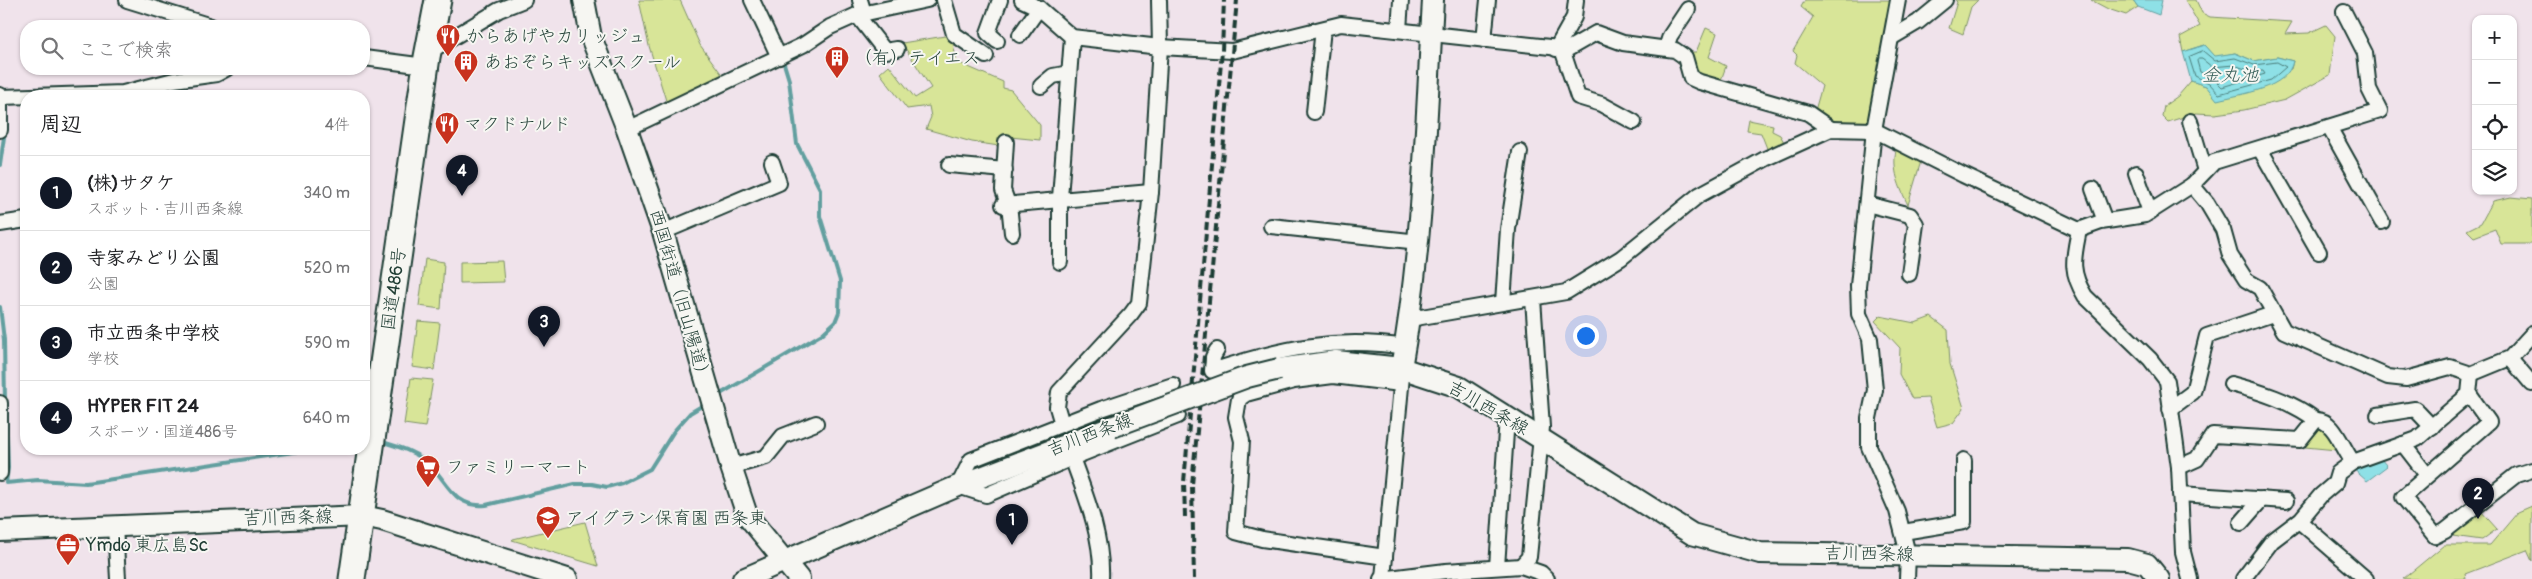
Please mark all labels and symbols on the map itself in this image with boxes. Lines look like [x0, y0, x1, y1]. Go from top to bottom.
restaurant icon: からあげやカリッジュ [435, 23, 461, 57]
place label: からあげやカリッジュ [466, 25, 646, 48]
building icon: （有）テイエス [824, 45, 850, 79]
place label: （有）テイエス [854, 47, 980, 70]
building icon: あおぞらキッズスクール [453, 49, 479, 83]
place label: あおぞらキッズスクール [484, 51, 681, 74]
water label: 金丸池 [2201, 63, 2259, 87]
restaurant icon: マクドナルド [434, 111, 460, 145]
place label: マクドナルド [464, 113, 571, 136]
pin: 4 [446, 155, 478, 196]
street label: 西国街道（旧山陽道） [644, 206, 716, 386]
street label: 国道486号 [377, 246, 411, 332]
pin: 3 [528, 306, 560, 347]
your location [1573, 323, 1599, 349]
street label: 吉川西条線 [1443, 376, 1533, 440]
street label: 吉川西条線 [1044, 408, 1136, 462]
supermarket icon: ファミリーマート [415, 454, 441, 488]
place label: ファミリーマート [446, 456, 590, 479]
pin: 2 [2462, 478, 2494, 519]
pin: 1 [996, 504, 1028, 545]
street label: 吉川西条線 [243, 505, 333, 531]
school or university icon: アイグラン保育園 西条東 [535, 505, 561, 539]
place label: アイグラン保育園 西条東 [566, 507, 767, 530]
office icon: Ymdo 東広島Sc [55, 532, 81, 566]
place label: Ymdo 東広島Sc [85, 534, 208, 557]
street label: 吉川西条線 [1824, 542, 1914, 566]

